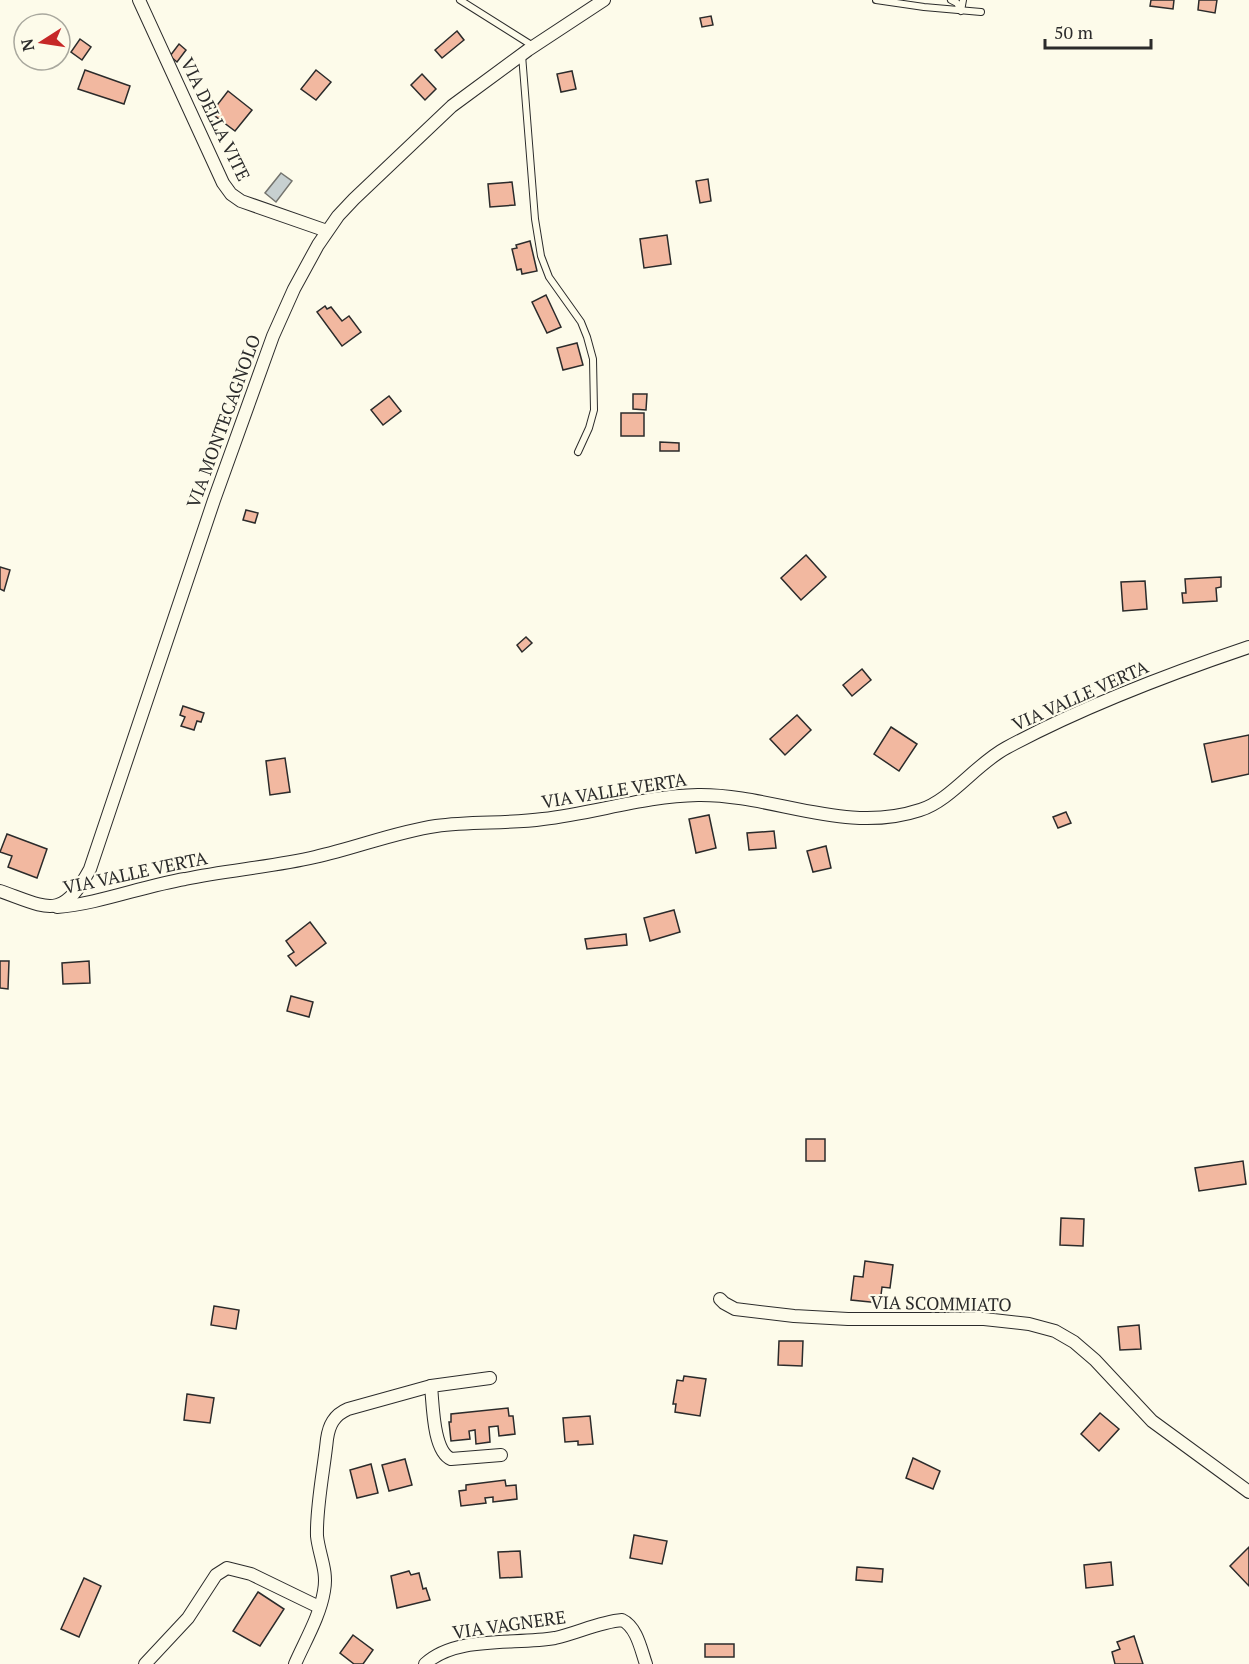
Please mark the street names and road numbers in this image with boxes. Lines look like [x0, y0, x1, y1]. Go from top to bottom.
street label: VIA DELLA VITE [176, 54, 256, 184]
street label: VIA MONTECAGNOLO [180, 331, 266, 511]
street label: VIA VALLE VERTA [1008, 654, 1153, 736]
street label: VIA VALLE VERTA [540, 767, 689, 813]
street label: VIA VALLE VERTA [61, 845, 210, 899]
street label: VIA SCOMMIATO [870, 1290, 1012, 1316]
street label: VIA VAGNERE [451, 1604, 567, 1644]

